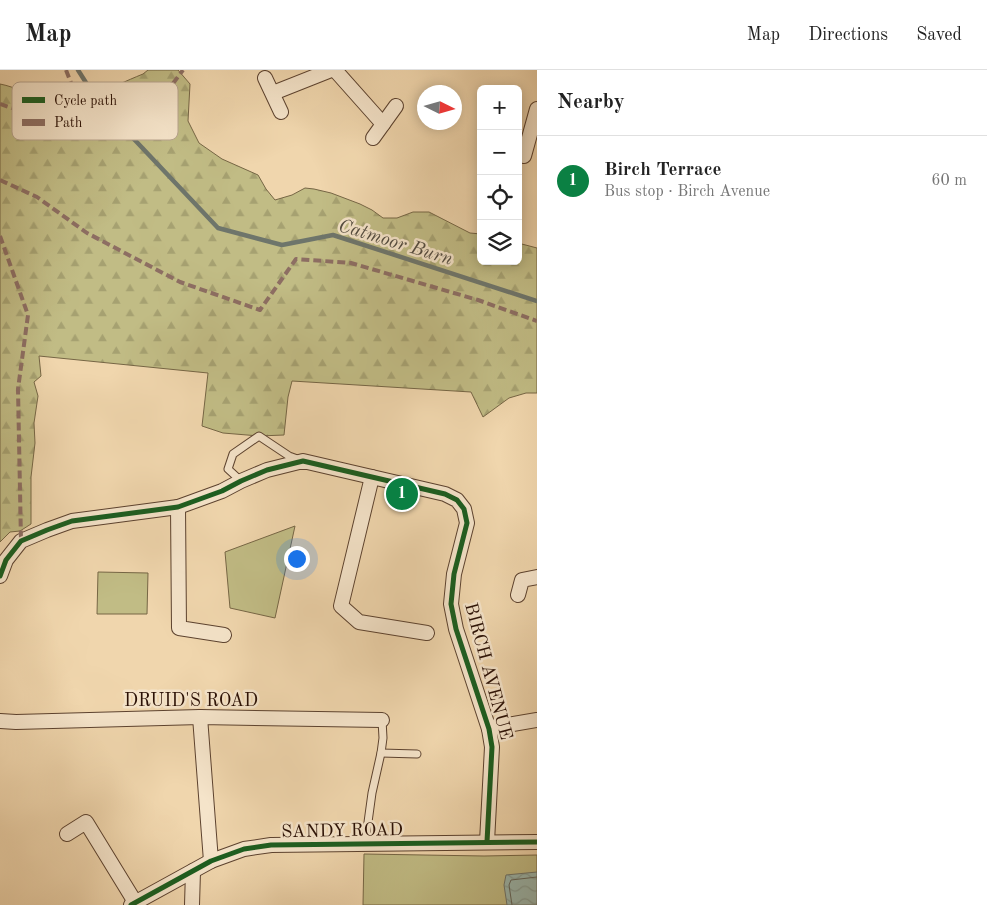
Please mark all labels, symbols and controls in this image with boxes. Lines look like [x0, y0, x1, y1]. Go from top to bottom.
text: Map [25, 23, 72, 47]
text: Map [747, 26, 780, 44]
text: Directions [808, 26, 888, 44]
text: Saved [916, 26, 962, 44]
legend [12, 82, 178, 140]
north arrow [417, 85, 462, 130]
map controls [477, 85, 522, 265]
button: + [477, 85, 522, 130]
text: Nearby [557, 92, 625, 113]
text: Cycle path [54, 94, 117, 108]
text: Path [54, 116, 83, 130]
button: − [477, 130, 522, 175]
text: Birch Terrace [604, 161, 722, 180]
text: 1 [568, 173, 578, 189]
text: 60 m [931, 173, 967, 189]
button: locate [477, 175, 522, 220]
text: Bus stop · Birch Avenue [604, 184, 770, 200]
water label: Catmoor Burn [336, 217, 455, 270]
button: layers [477, 220, 522, 265]
pin: 1 [386, 475, 418, 513]
your location [284, 546, 310, 572]
street label: BIRCH AVENUE [461, 601, 515, 742]
street label: DRUID'S ROAD [124, 692, 258, 710]
street label: SANDY ROAD [281, 821, 403, 841]

